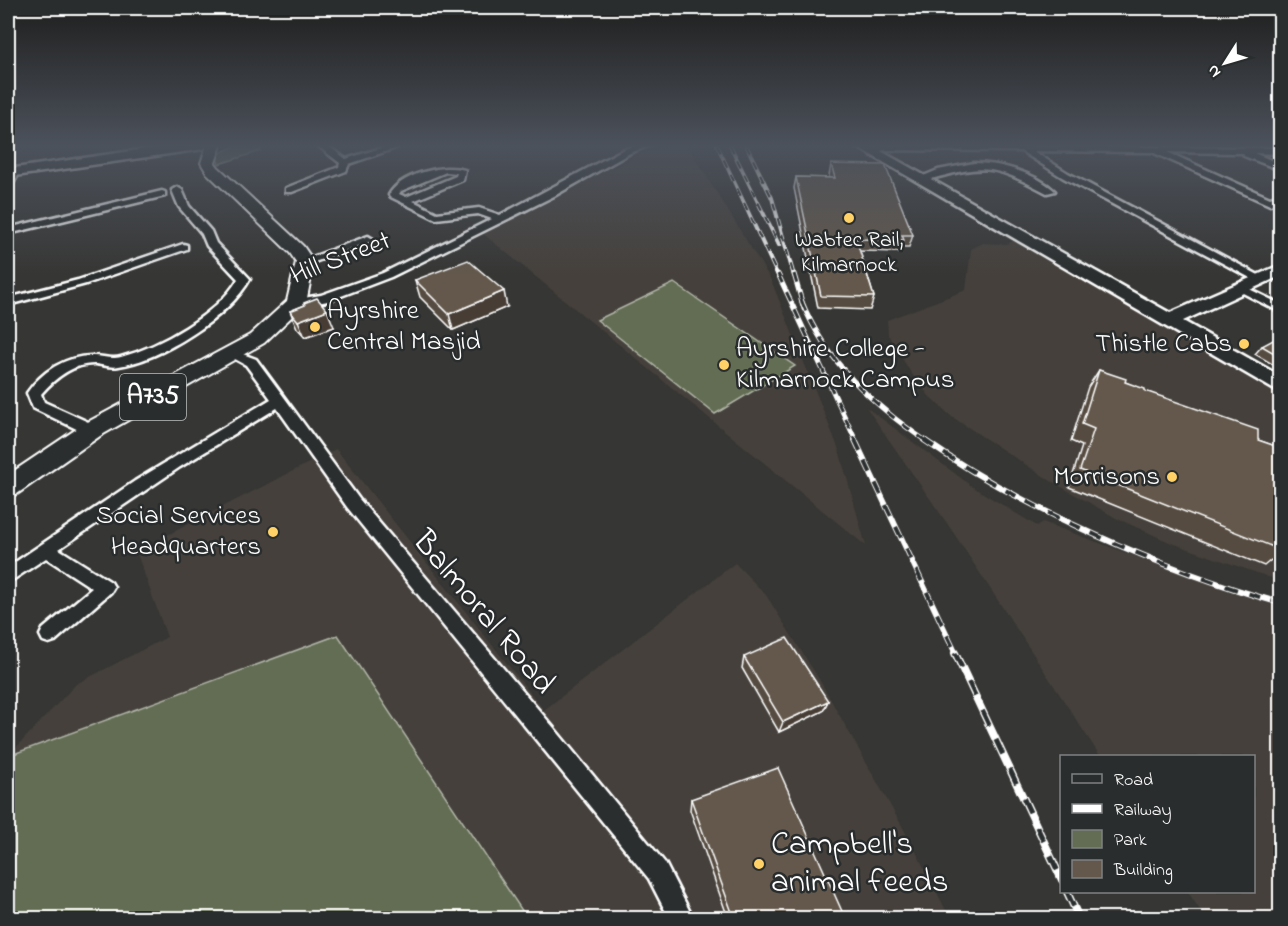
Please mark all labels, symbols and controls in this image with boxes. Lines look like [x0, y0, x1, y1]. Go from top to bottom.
north arrow [1195, 33, 1255, 93]
text: N [1202, 59, 1227, 82]
marker: Wabtec Rail, Kilmarnock [842, 211, 856, 225]
street label: Hill Street [285, 222, 397, 296]
place label: Wabtec Rail, Kilmarnock [795, 225, 903, 282]
place label: Ayrshire Central Masjid [327, 292, 481, 362]
marker: Ayrshire Central Masjid [308, 320, 322, 334]
place label: Thistle Cabs [1095, 325, 1232, 364]
place label: Ayrshire College - Kilmarnock Campus [736, 330, 954, 400]
marker: Thistle Cabs [1237, 337, 1251, 351]
marker: Ayrshire College - Kilmarnock Campus [717, 358, 731, 372]
road number: A735 [120, 374, 186, 420]
place label: Morrisons [1053, 458, 1160, 497]
marker: Morrisons [1165, 470, 1179, 484]
place label: Social Services Headquarters [96, 497, 261, 567]
street label: Balmoral Road [399, 519, 566, 706]
marker: Social Services Headquarters [266, 525, 280, 539]
legend [1060, 755, 1255, 893]
text: Road [1114, 768, 1153, 794]
text: Railway [1114, 798, 1171, 824]
place label: Campbell's animal feeds [771, 821, 948, 907]
text: Park [1114, 828, 1147, 854]
marker: Campbell's animal feeds [752, 857, 766, 871]
text: Building [1113, 858, 1173, 885]

